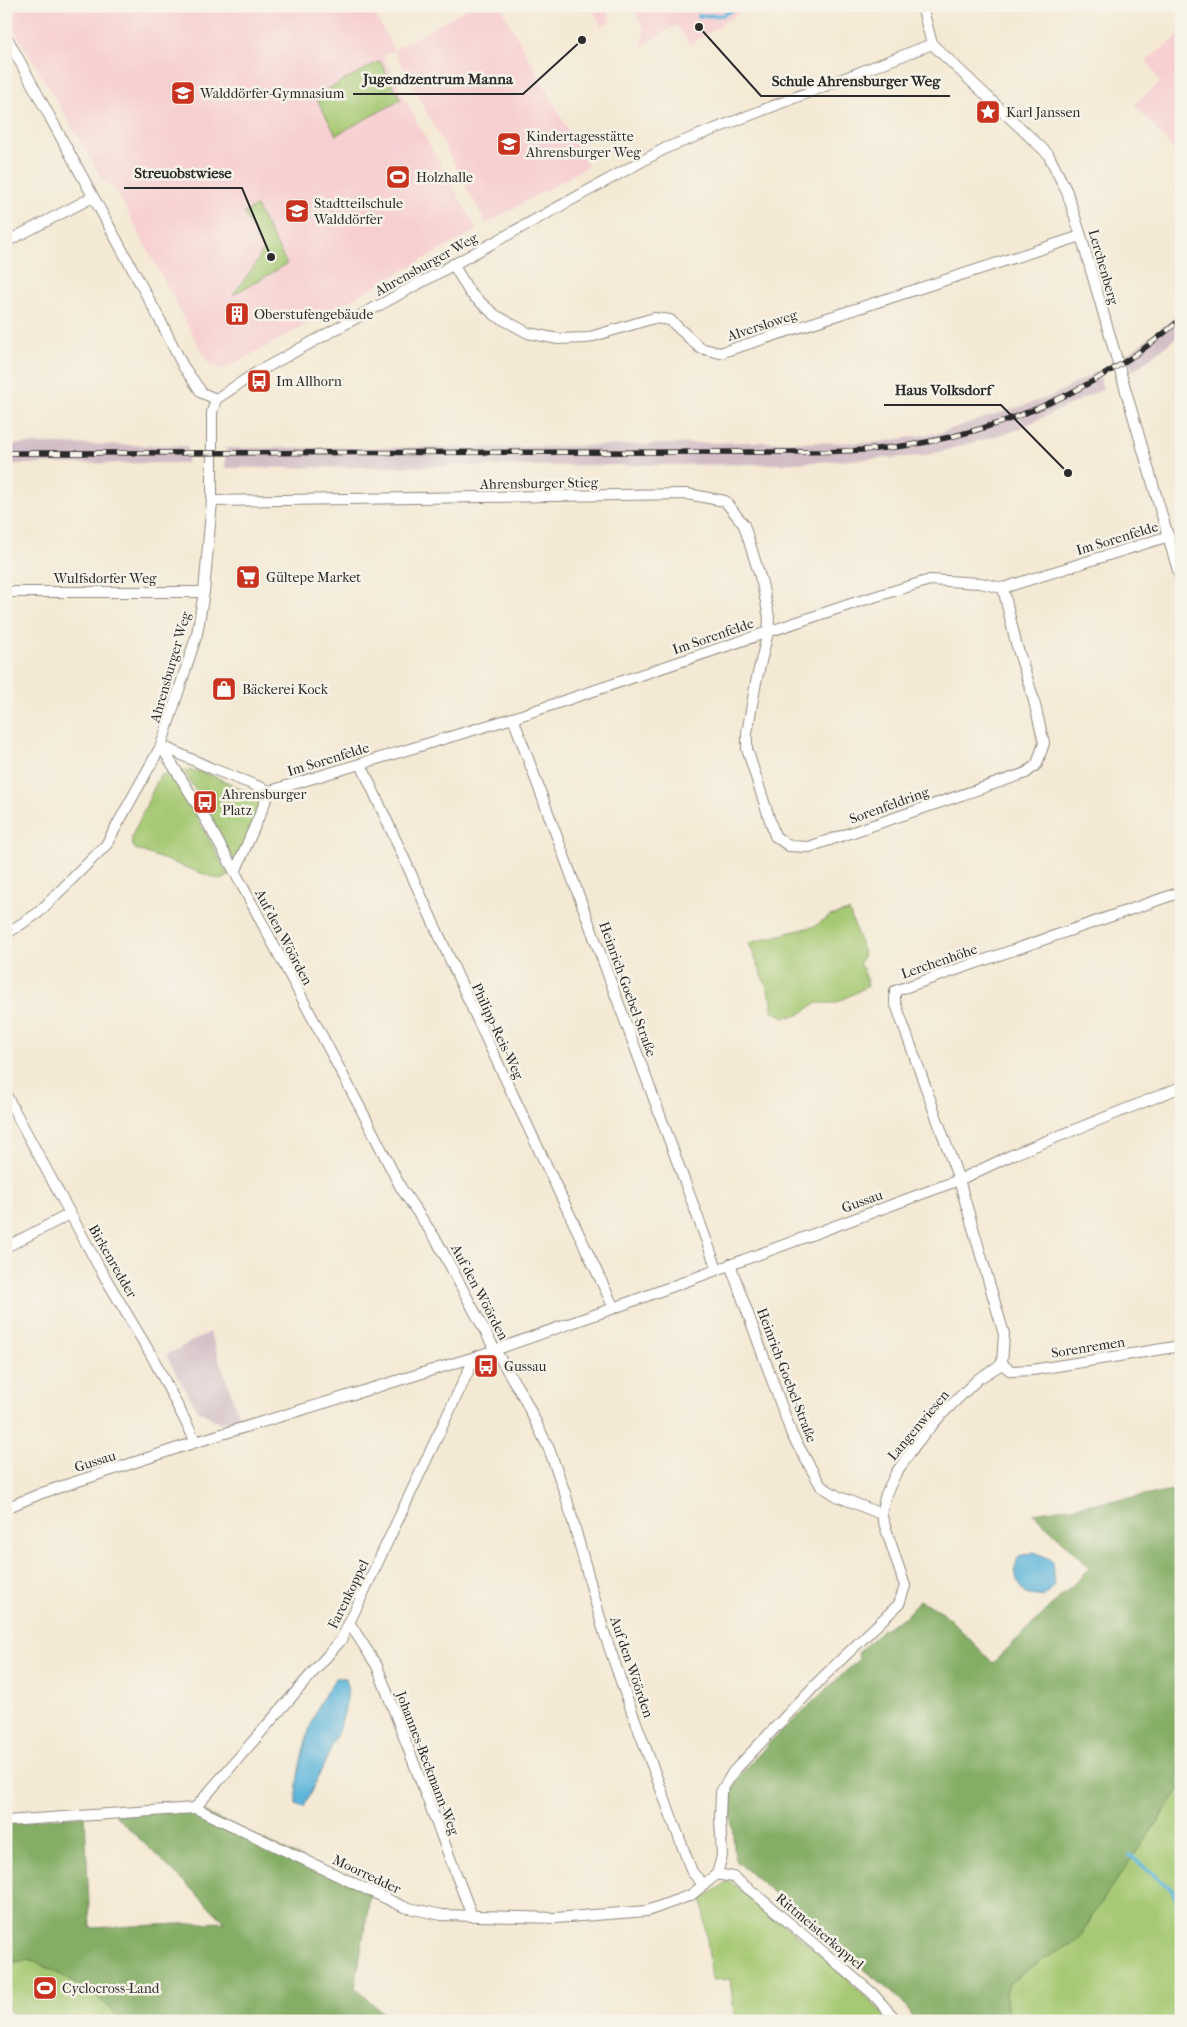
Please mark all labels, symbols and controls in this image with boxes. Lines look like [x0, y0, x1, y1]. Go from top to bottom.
callout: Jugendzentrum Manna [353, 64, 523, 94]
callout: Schule Ahrensburger Weg [761, 66, 950, 96]
text: Jugendzentrum Manna [361, 70, 514, 88]
text: Schule Ahrensburger Weg [772, 72, 941, 90]
school or university icon: Walddörfer-Gymnasium [170, 80, 196, 106]
place label: Walddörfer-Gymnasium [199, 85, 345, 102]
place icon: Karl Janssen [975, 99, 1001, 125]
place label: Karl Janssen [1006, 104, 1081, 121]
place label: Kindertagesstätte Ahrensburger Weg [525, 128, 641, 161]
school or university icon: Kindertagesstätte Ahrensburger Weg [496, 131, 522, 157]
callout: Streuobstwiese [124, 158, 242, 188]
text: Streuobstwiese [134, 164, 232, 182]
sports icon: Holzhalle [385, 164, 411, 190]
place label: Holzhalle [416, 169, 473, 186]
place label: Stadtteilschule Walddörfer [313, 195, 403, 228]
school or university icon: Stadtteilschule Walddörfer [284, 198, 310, 224]
street label: Lerchenberg [1085, 227, 1123, 307]
street label: Ahrensburger Weg [371, 229, 481, 300]
building icon: Oberstufengebäude [224, 301, 250, 327]
place label: Oberstufengebäude [254, 306, 373, 323]
street label: Alversloweg [724, 306, 800, 345]
bus stop icon: Im Allhorn [246, 368, 272, 394]
place label: Im Allhorn [276, 373, 342, 390]
callout: Haus Volksdorf [884, 375, 1001, 405]
text: Haus Volksdorf [895, 381, 995, 399]
street label: Ahrensburger Stieg [479, 474, 599, 493]
street label: Im Sorenfelde [1074, 518, 1160, 559]
supermarket icon: Gültepe Market [235, 564, 261, 590]
place label: Gültepe Market [266, 569, 361, 586]
street label: Wulfsdorfer Weg [52, 570, 157, 587]
street label: Ahrensburger Weg [146, 609, 195, 726]
street label: Im Sorenfelde [670, 615, 756, 658]
shop icon: Bäckerei Kock [211, 676, 237, 702]
place label: Bäckerei Kock [242, 681, 329, 698]
street label: Im Sorenfelde [285, 739, 371, 780]
street label: Sorenfeldring [847, 783, 932, 828]
place label: Ahrensburger Platz [221, 786, 306, 819]
bus stop icon: Ahrensburger Platz [192, 789, 218, 815]
street label: Auf den Wöörden [251, 886, 316, 988]
street label: Heinrich-Goebel-Straße [595, 919, 660, 1059]
street label: Lerchenhöhe [899, 940, 980, 983]
street label: Philipp-Reis-Weg [468, 980, 528, 1083]
street label: Gussau [839, 1186, 885, 1217]
street label: Birkenredder [85, 1221, 140, 1301]
street label: Auf den Wöörden [447, 1241, 512, 1343]
street label: Heinrich-Goebel-Straße [753, 1306, 820, 1445]
street label: Sorenremen [1050, 1333, 1126, 1362]
bus stop icon: Gussau [473, 1353, 499, 1379]
place label: Gussau [504, 1358, 547, 1375]
street label: Langenwiesen [884, 1387, 953, 1464]
street label: Gussau [72, 1447, 118, 1476]
street label: Farenkoppel [324, 1557, 373, 1632]
street label: Auf den Wöörden [606, 1613, 657, 1720]
street label: Johannes-Beckmann-Weg [392, 1688, 463, 1838]
street label: Moorredder [330, 1851, 404, 1898]
street label: Rittmeisterkoppel [772, 1890, 867, 1973]
sports icon: Cyclocross-Land [32, 1975, 58, 2001]
place label: Cyclocross-Land [62, 1980, 160, 1997]

